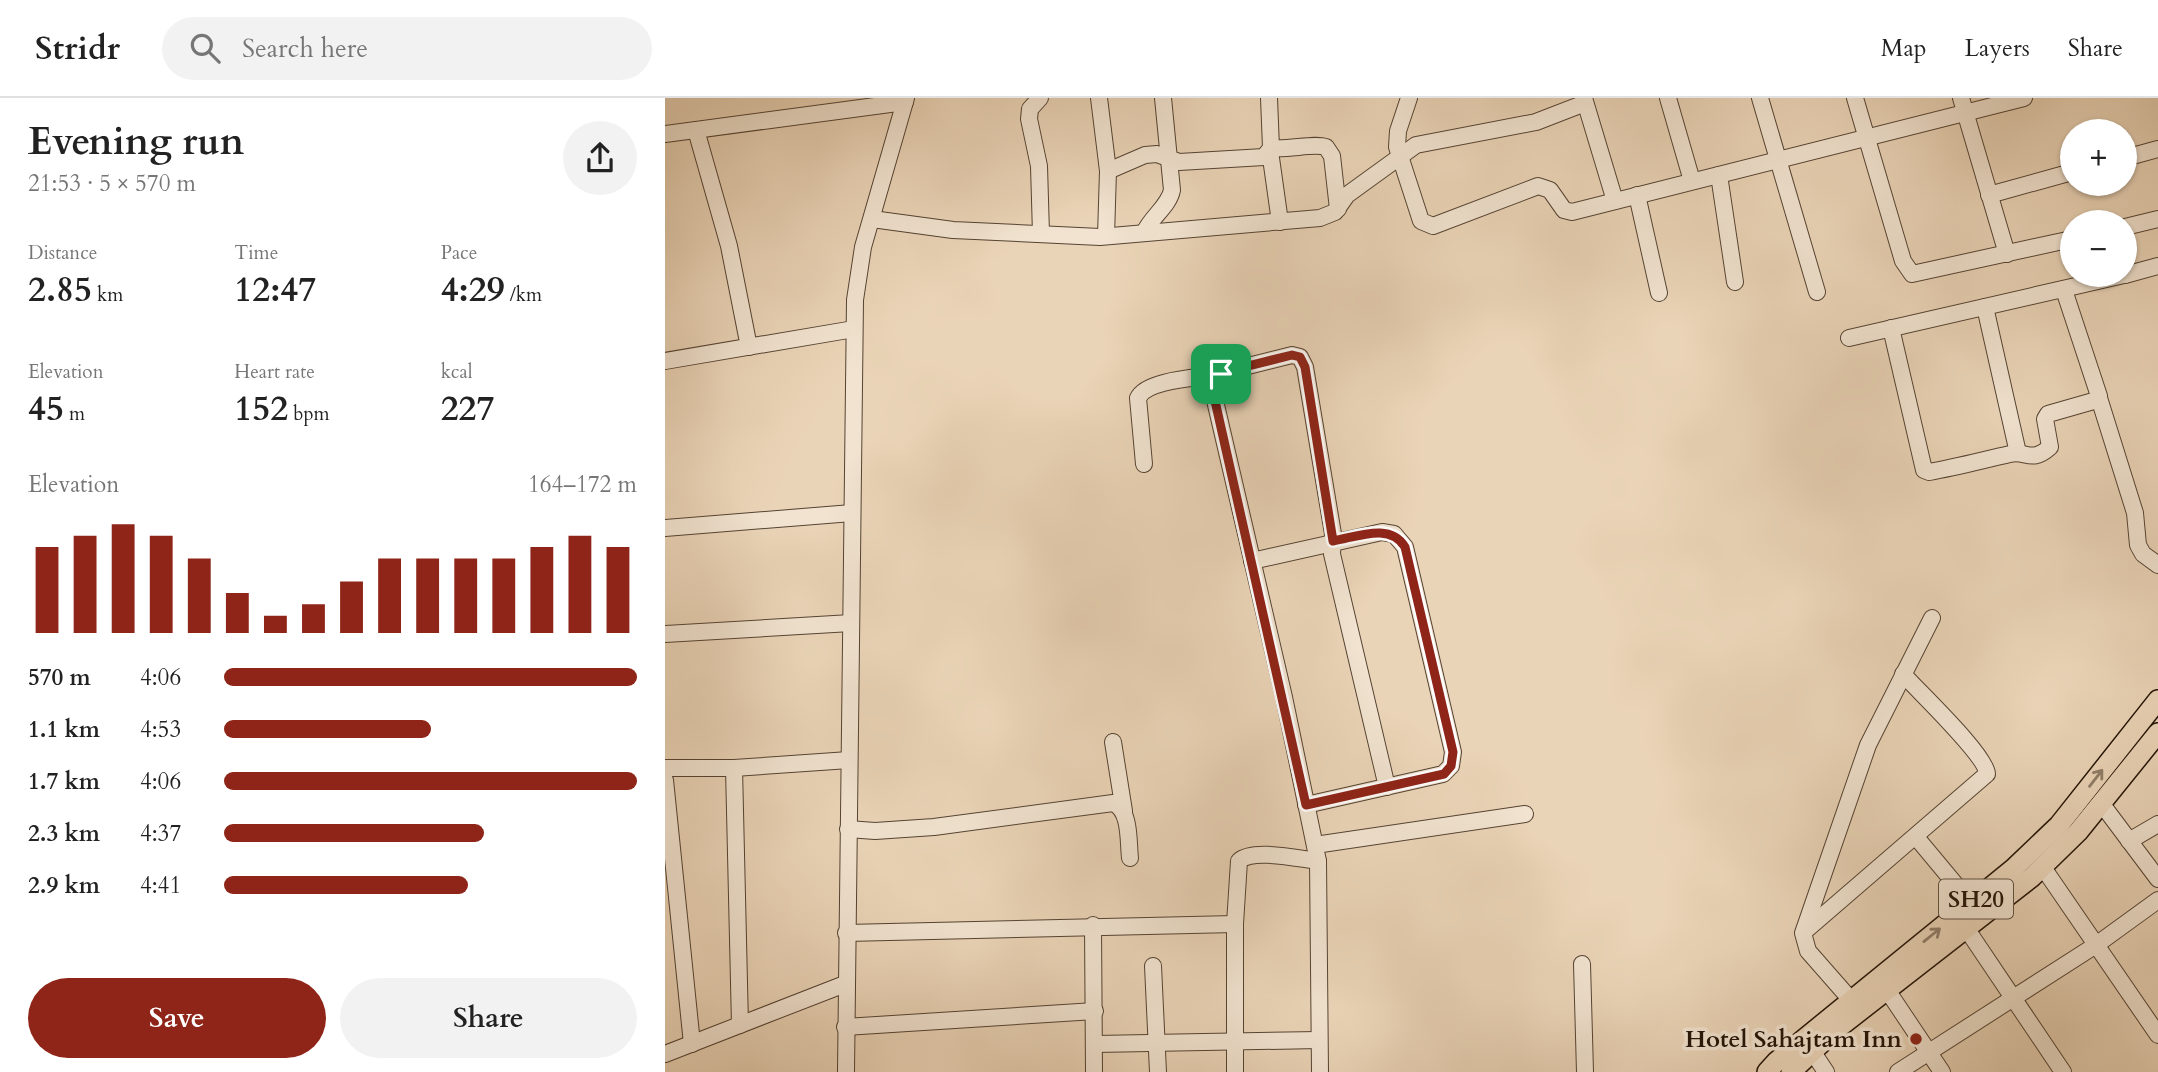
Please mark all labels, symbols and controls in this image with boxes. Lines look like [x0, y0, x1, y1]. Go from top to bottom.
search box [162, 17, 652, 80]
text: Stridr [35, 26, 120, 71]
icon: search [186, 29, 224, 67]
text: Search here [242, 31, 368, 66]
text: Map [1881, 32, 1927, 65]
text: Layers [1965, 32, 2030, 65]
text: Share [2068, 32, 2123, 65]
text: Evening run [28, 116, 244, 168]
map controls [2060, 119, 2137, 287]
button: + [2060, 119, 2137, 196]
button: share [563, 121, 637, 195]
text: 21:53 · 5 × 570 m [28, 168, 196, 199]
button: − [2060, 210, 2137, 287]
text: Distance [28, 240, 97, 266]
text: Time [234, 240, 278, 266]
text: Pace [441, 240, 477, 266]
text: 2.85 [28, 266, 92, 314]
text: 12:47 [234, 266, 316, 314]
text: 4:29 [441, 266, 505, 314]
text: km [92, 282, 123, 308]
text: /km [505, 282, 542, 308]
pin [1191, 344, 1251, 404]
icon: arrive [1202, 355, 1240, 393]
text: Elevation [28, 359, 103, 385]
text: Heart rate [234, 359, 315, 385]
text: kcal [441, 359, 473, 385]
text: 45 [28, 385, 64, 433]
text: 152 [234, 385, 288, 433]
text: 227 [441, 385, 494, 433]
text: m [64, 401, 85, 427]
text: bpm [288, 401, 330, 427]
text: Elevation [28, 469, 119, 500]
text: 164–172 m [528, 469, 637, 500]
text: 570 m [28, 662, 91, 693]
text: 4:06 [140, 662, 181, 693]
text: 1.1 km [28, 714, 100, 745]
text: 4:53 [140, 714, 181, 745]
text: 1.7 km [28, 766, 100, 797]
text: 4:06 [140, 766, 181, 797]
one-way arrow [2089, 770, 2104, 788]
text: 2.3 km [28, 818, 100, 849]
text: 4:37 [140, 818, 181, 849]
text: 2.9 km [28, 870, 100, 901]
text: 4:41 [140, 870, 181, 901]
road number: SH20 [1939, 880, 2013, 918]
one-way arrow [1923, 927, 1941, 942]
button: Save [28, 978, 326, 1058]
button: Share [340, 978, 637, 1058]
place label: Hotel Sahajtam Inn [1685, 1023, 1903, 1056]
marker: Hotel Sahajtam Inn [1908, 1031, 1924, 1047]

